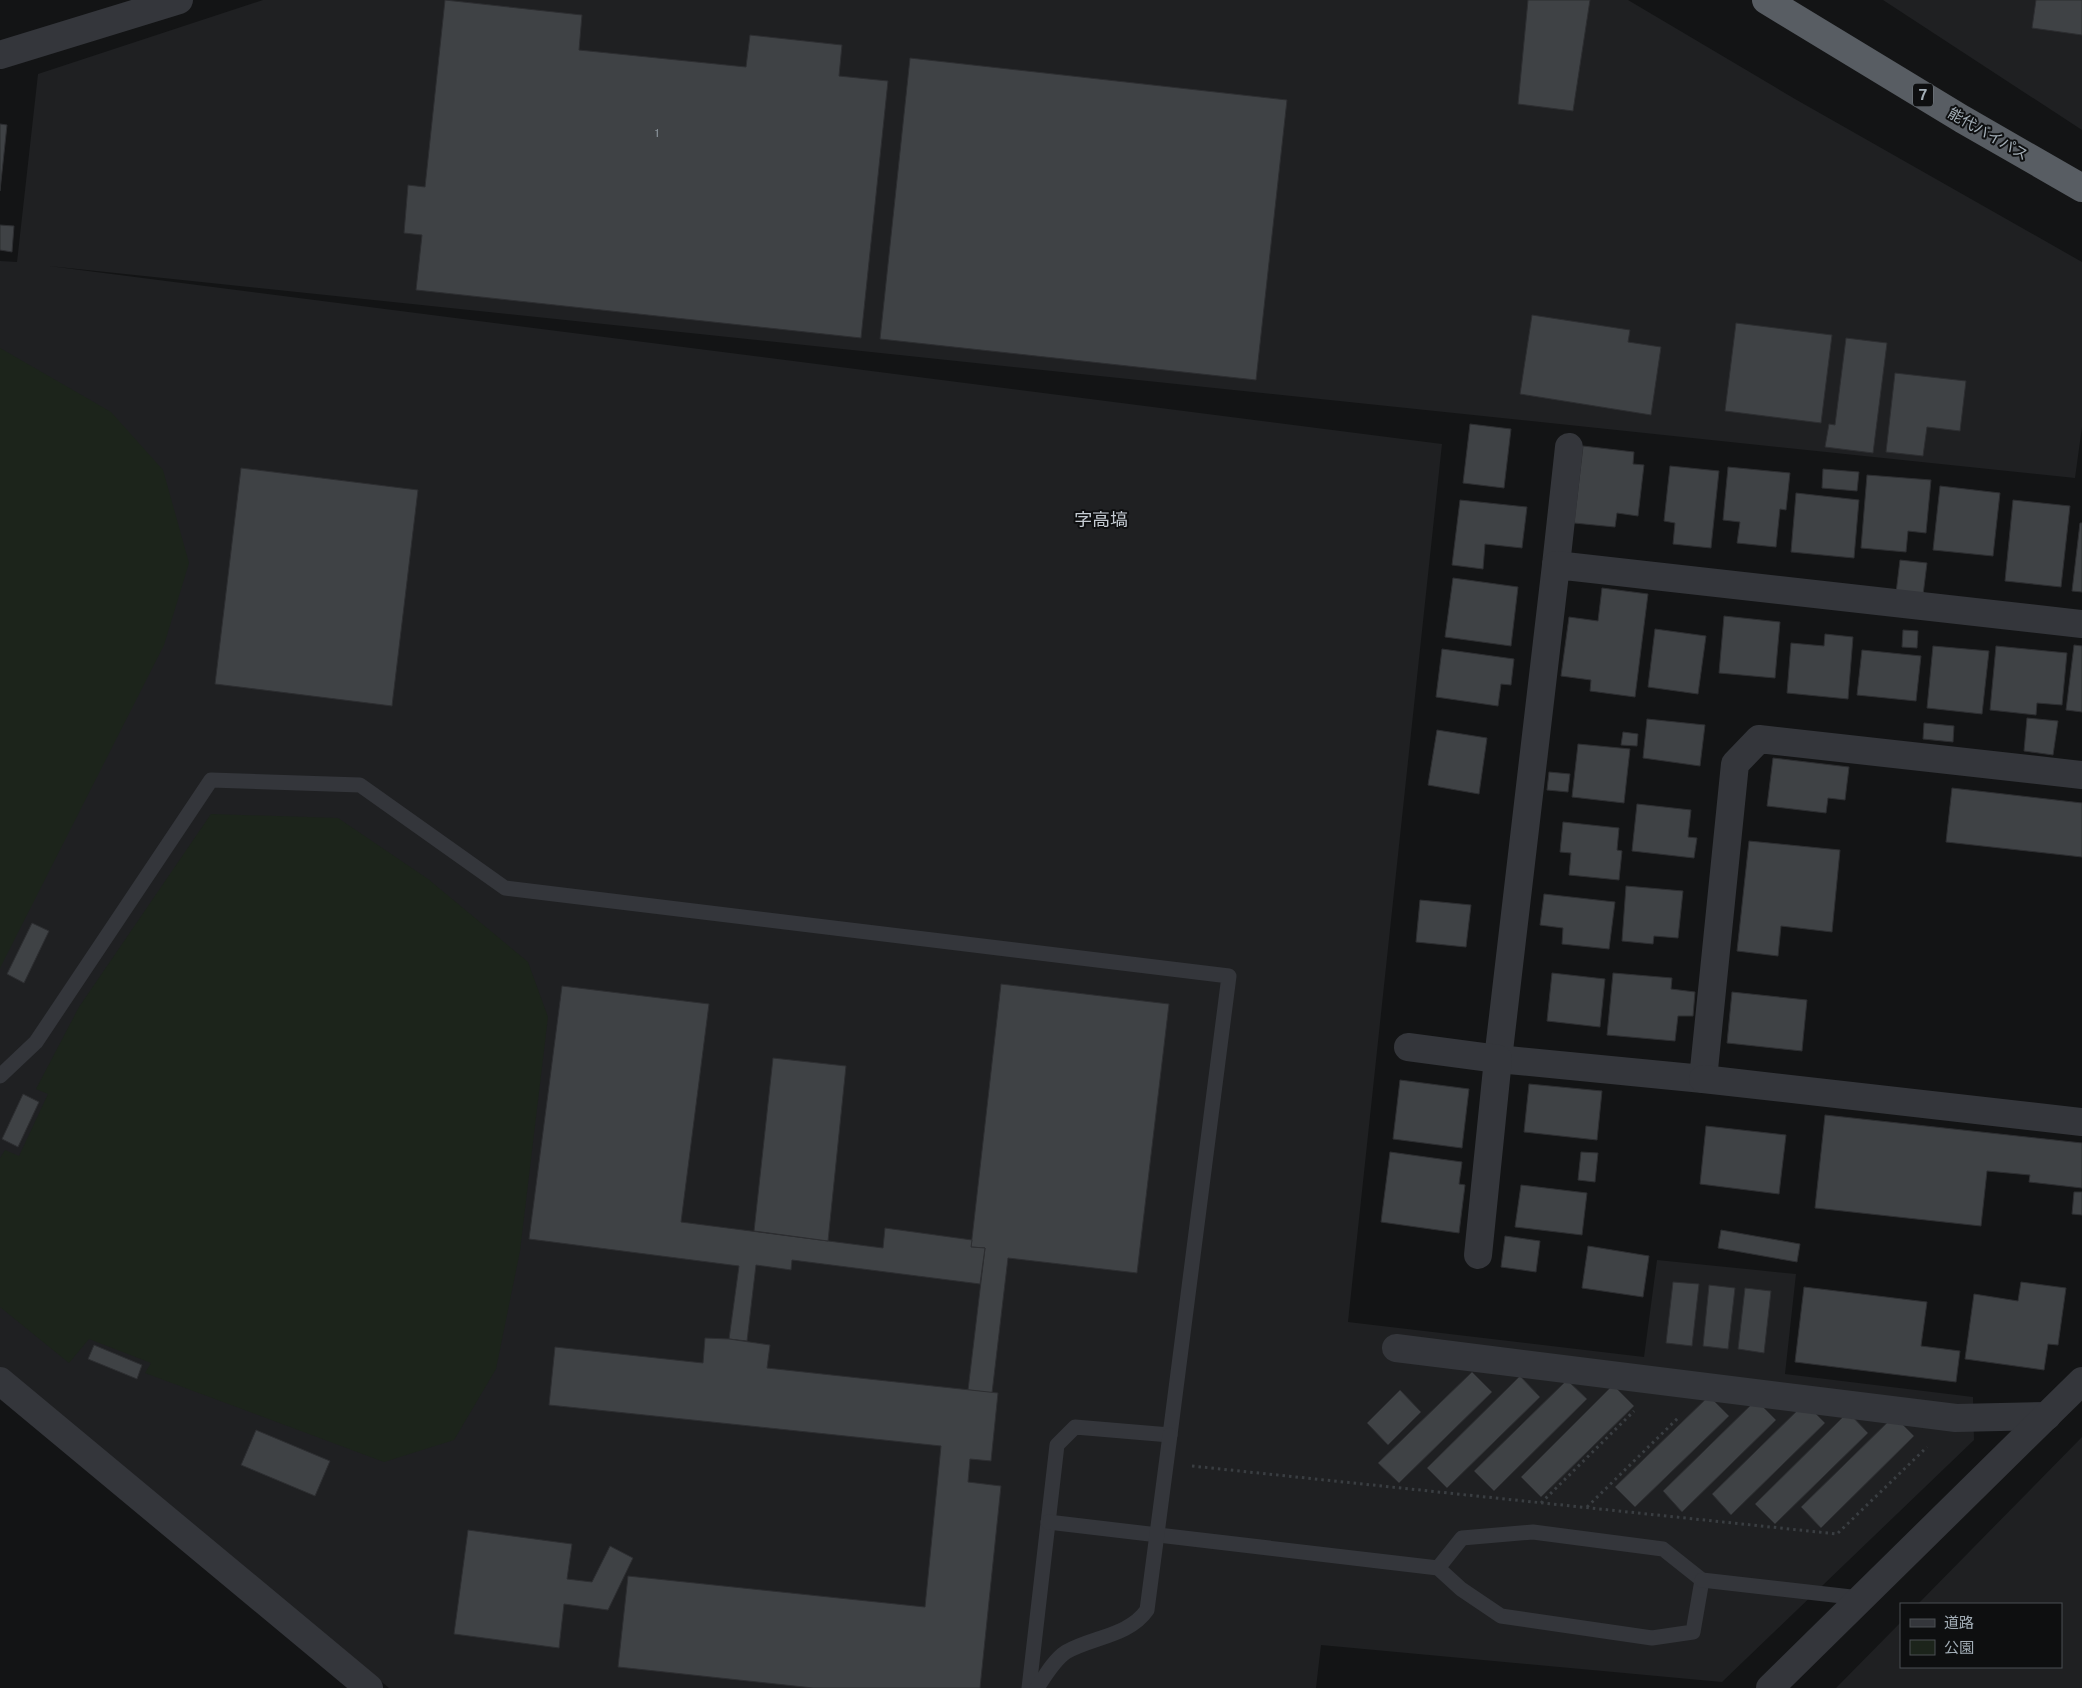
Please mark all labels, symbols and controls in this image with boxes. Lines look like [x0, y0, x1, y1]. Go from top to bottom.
road number: 7 [1913, 84, 1933, 106]
street label: 能代バイパス [1945, 104, 2031, 163]
house number: 1 [655, 126, 659, 140]
district label: 字高塙 [1074, 509, 1128, 530]
legend [1900, 1603, 2062, 1668]
text: 道路 [1944, 1614, 1974, 1631]
text: 公園 [1944, 1639, 1974, 1656]

